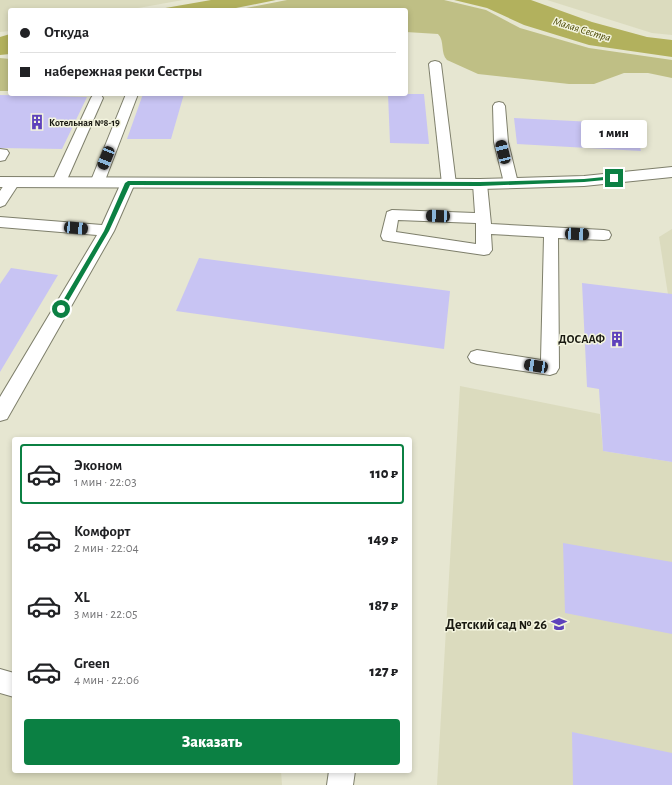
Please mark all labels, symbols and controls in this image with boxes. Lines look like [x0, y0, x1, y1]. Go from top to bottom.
water label: Малая Сестра [552, 16, 612, 44]
text: Откуда [44, 25, 89, 40]
text: набережная реки Сестры [44, 64, 202, 79]
building icon: Котельная №8-19 [28, 113, 46, 131]
place label: Котельная №8-19 [49, 118, 120, 128]
callout: 1 мин [581, 120, 647, 148]
text: 1 мин [599, 127, 629, 140]
car [494, 139, 512, 165]
car [96, 145, 116, 171]
route end [605, 169, 623, 187]
car [426, 210, 450, 222]
car [64, 221, 88, 235]
car [565, 227, 589, 241]
route start [52, 300, 70, 318]
building icon: ДОСААФ [608, 330, 626, 348]
place label: ДОСААФ [558, 333, 606, 345]
car [523, 358, 549, 374]
icon: car [26, 456, 62, 492]
text: Эконом [74, 458, 122, 473]
text: 110 ₽ [370, 466, 398, 481]
text: 1 мин · 22:03 [74, 476, 137, 489]
icon: car [26, 522, 62, 558]
text: Комфорт [74, 524, 130, 539]
text: 149 ₽ [368, 532, 398, 547]
text: 2 мин · 22:04 [74, 542, 139, 555]
icon: car [26, 588, 62, 624]
text: XL [74, 590, 90, 605]
text: 187 ₽ [369, 598, 398, 613]
text: 3 мин · 22:05 [74, 608, 137, 621]
school or university icon: Детский сад № 26 [550, 615, 568, 633]
place label: Детский сад № 26 [445, 618, 547, 632]
icon: car [26, 654, 62, 690]
text: Green [74, 656, 110, 671]
text: 127 ₽ [369, 664, 398, 679]
text: 4 мин · 22:06 [74, 674, 139, 687]
button: Заказать [24, 719, 400, 765]

